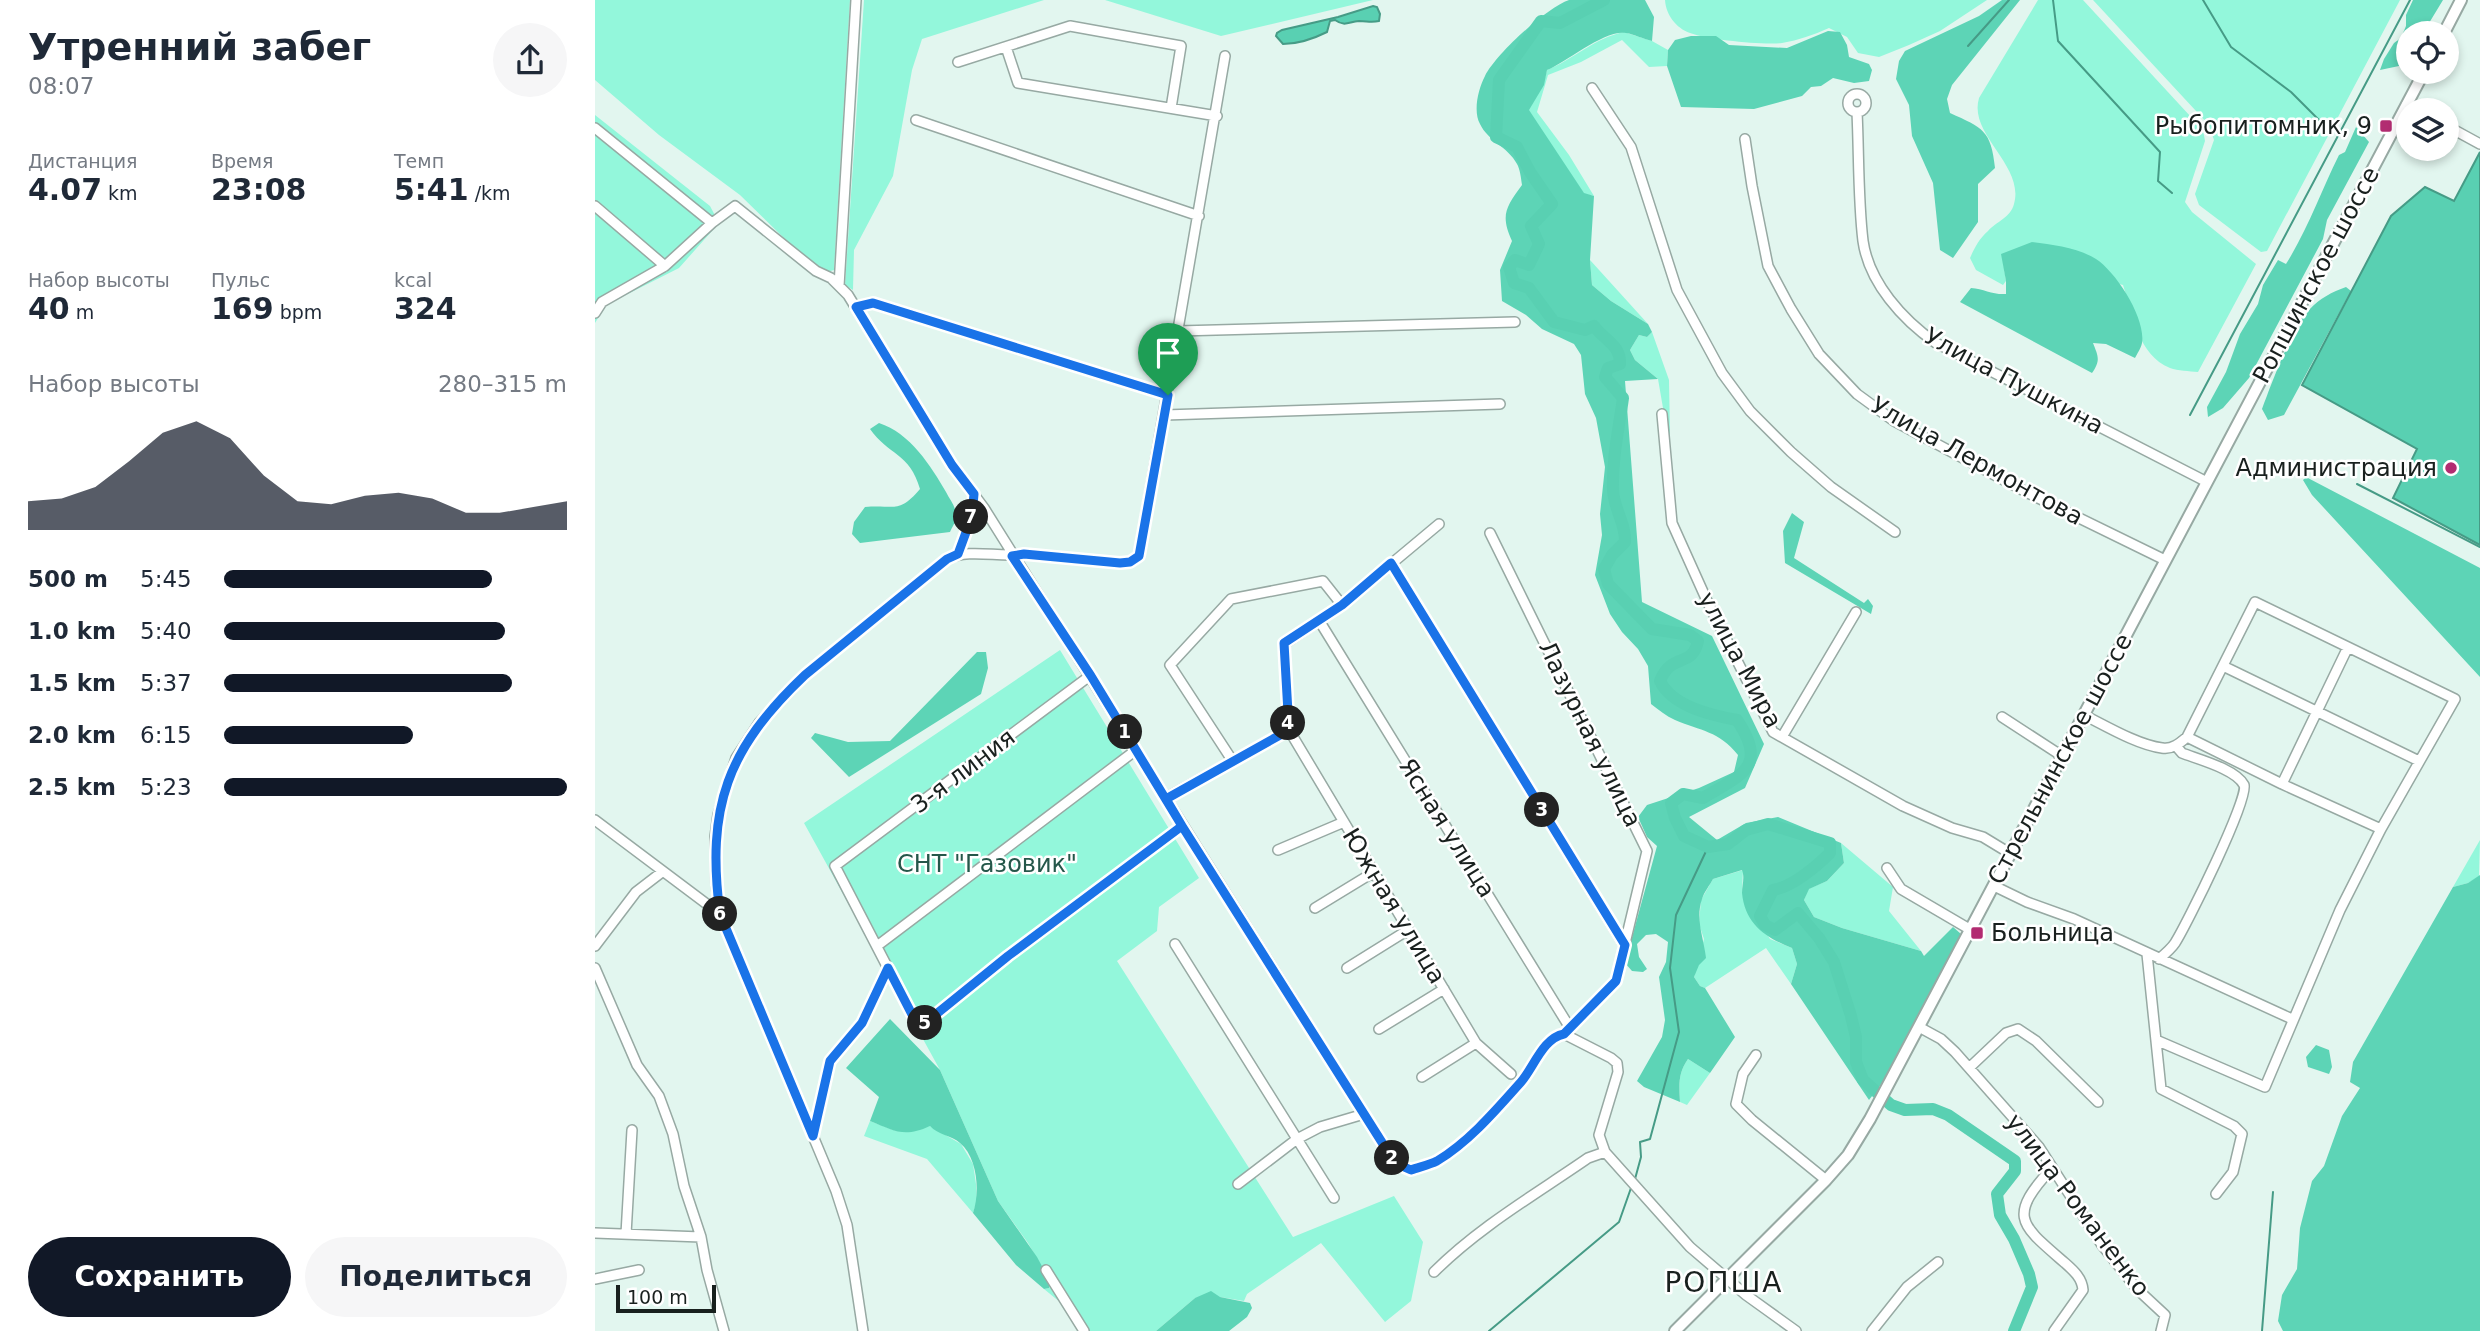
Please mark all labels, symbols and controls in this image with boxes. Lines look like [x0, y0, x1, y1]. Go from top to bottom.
map controls [2396, 21, 2459, 161]
button: locate [2396, 21, 2459, 84]
button: share [493, 23, 567, 97]
text: Утренний забег [28, 25, 371, 69]
text: 08:07 [28, 73, 94, 99]
button: layers [2396, 98, 2459, 161]
place label: Рыбопитомник, 9 [2155, 112, 2372, 140]
marker: Рыбопитомник, 9 [2378, 118, 2394, 134]
text: Дистанция [28, 150, 137, 172]
text: Время [211, 150, 274, 172]
text: Темп [394, 150, 444, 172]
street label: Ропшинское шоссе [2247, 162, 2385, 388]
text: 4.07 [28, 172, 102, 207]
text: 23:08 [211, 172, 307, 207]
text: 5:41 [394, 172, 469, 207]
text: km [102, 182, 138, 204]
text: /km [469, 182, 511, 204]
text: Набор высоты [28, 269, 170, 291]
text: Пульс [211, 269, 270, 291]
text: kcal [394, 269, 432, 291]
text: 40 [28, 291, 70, 326]
text: 169 [211, 291, 274, 326]
text: 324 [394, 291, 457, 326]
text: m [70, 301, 94, 323]
text: bpm [274, 301, 322, 323]
street label: Улица Пушкина [1920, 322, 2108, 440]
pin [1138, 323, 1198, 395]
icon: arrive [1149, 334, 1187, 372]
text: Набор высоты [28, 371, 200, 397]
text: 280–315 m [438, 371, 567, 397]
street label: Улица Лермонтова [1866, 391, 2088, 531]
place label: Администрация [2236, 454, 2437, 482]
marker: Администрация [2443, 460, 2459, 476]
pin: 7 [953, 500, 989, 534]
text: 7 [964, 505, 977, 527]
text: 500 m [28, 566, 108, 592]
text: 5:45 [140, 566, 192, 592]
street label: улица Мира [1692, 587, 1788, 733]
text: 1.0 km [28, 618, 116, 644]
text: 5:40 [140, 618, 192, 644]
street label: Стрельнинское шоссе [1982, 629, 2138, 889]
street label: Лазурная улица [1533, 636, 1647, 832]
text: 1.5 km [28, 670, 116, 696]
text: 5:37 [140, 670, 192, 696]
pin: 4 [1271, 706, 1305, 740]
text: 4 [1281, 711, 1294, 733]
pin: 1 [1107, 714, 1143, 750]
text: 1 [1118, 720, 1131, 742]
text: 2.0 km [28, 722, 116, 748]
text: 6:15 [140, 722, 192, 748]
street label: 3-я линия [906, 723, 1020, 819]
street label: Ясная улица [1393, 753, 1501, 903]
text: 2.5 km [28, 774, 116, 800]
text: 5:23 [140, 774, 192, 800]
pin: 3 [1525, 792, 1559, 828]
text: 3 [1535, 798, 1548, 820]
street label: Южная улица [1337, 823, 1451, 989]
park label: СНТ "Газовик" [897, 850, 1077, 878]
pin: 6 [703, 897, 737, 932]
text: 6 [713, 902, 726, 924]
place label: Больница [1991, 919, 2114, 947]
marker: Больница [1969, 925, 1985, 941]
pin: 5 [907, 1006, 943, 1040]
text: 5 [918, 1011, 931, 1033]
street label: улица Романенко [2000, 1108, 2156, 1302]
pin: 2 [1375, 1140, 1409, 1176]
text: 2 [1385, 1146, 1398, 1168]
button: Сохранить [28, 1237, 291, 1317]
button: Поделиться [305, 1237, 567, 1317]
district label: РОПША [1664, 1266, 1784, 1299]
scale bar [616, 1282, 716, 1314]
text: 100 m [627, 1286, 688, 1308]

